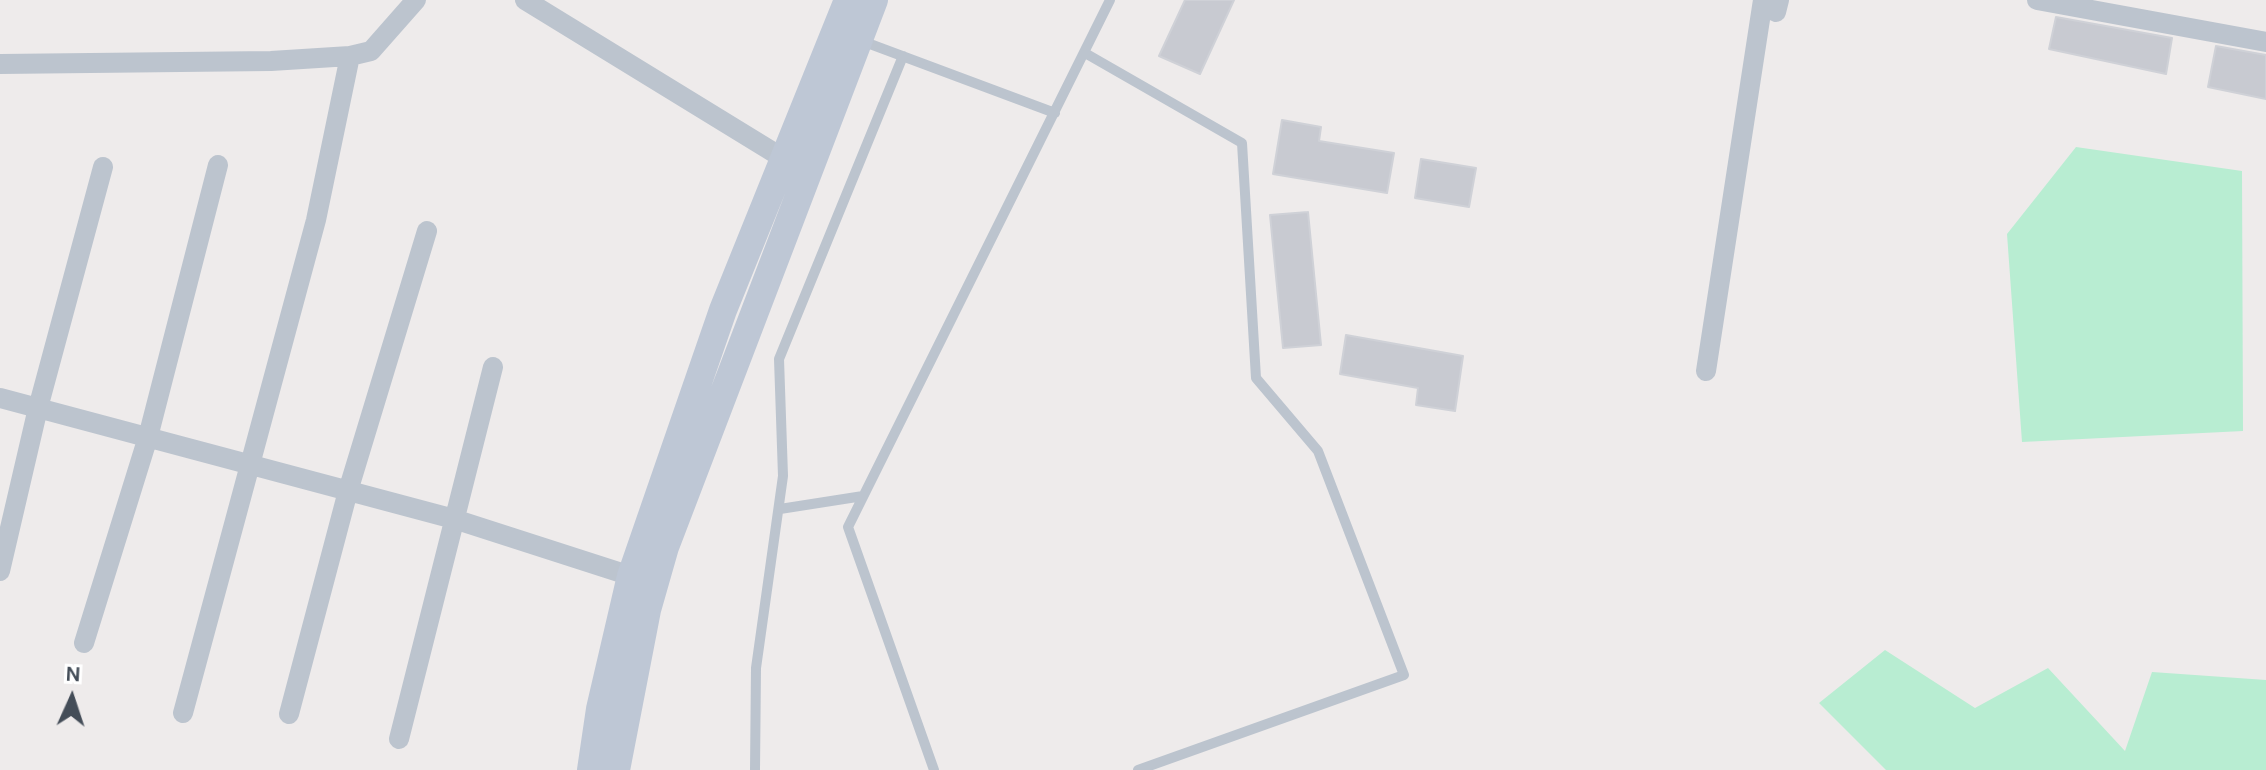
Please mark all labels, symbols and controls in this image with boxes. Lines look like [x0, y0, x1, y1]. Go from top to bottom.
north arrow [32, 658, 112, 738]
text: N [65, 661, 82, 687]

